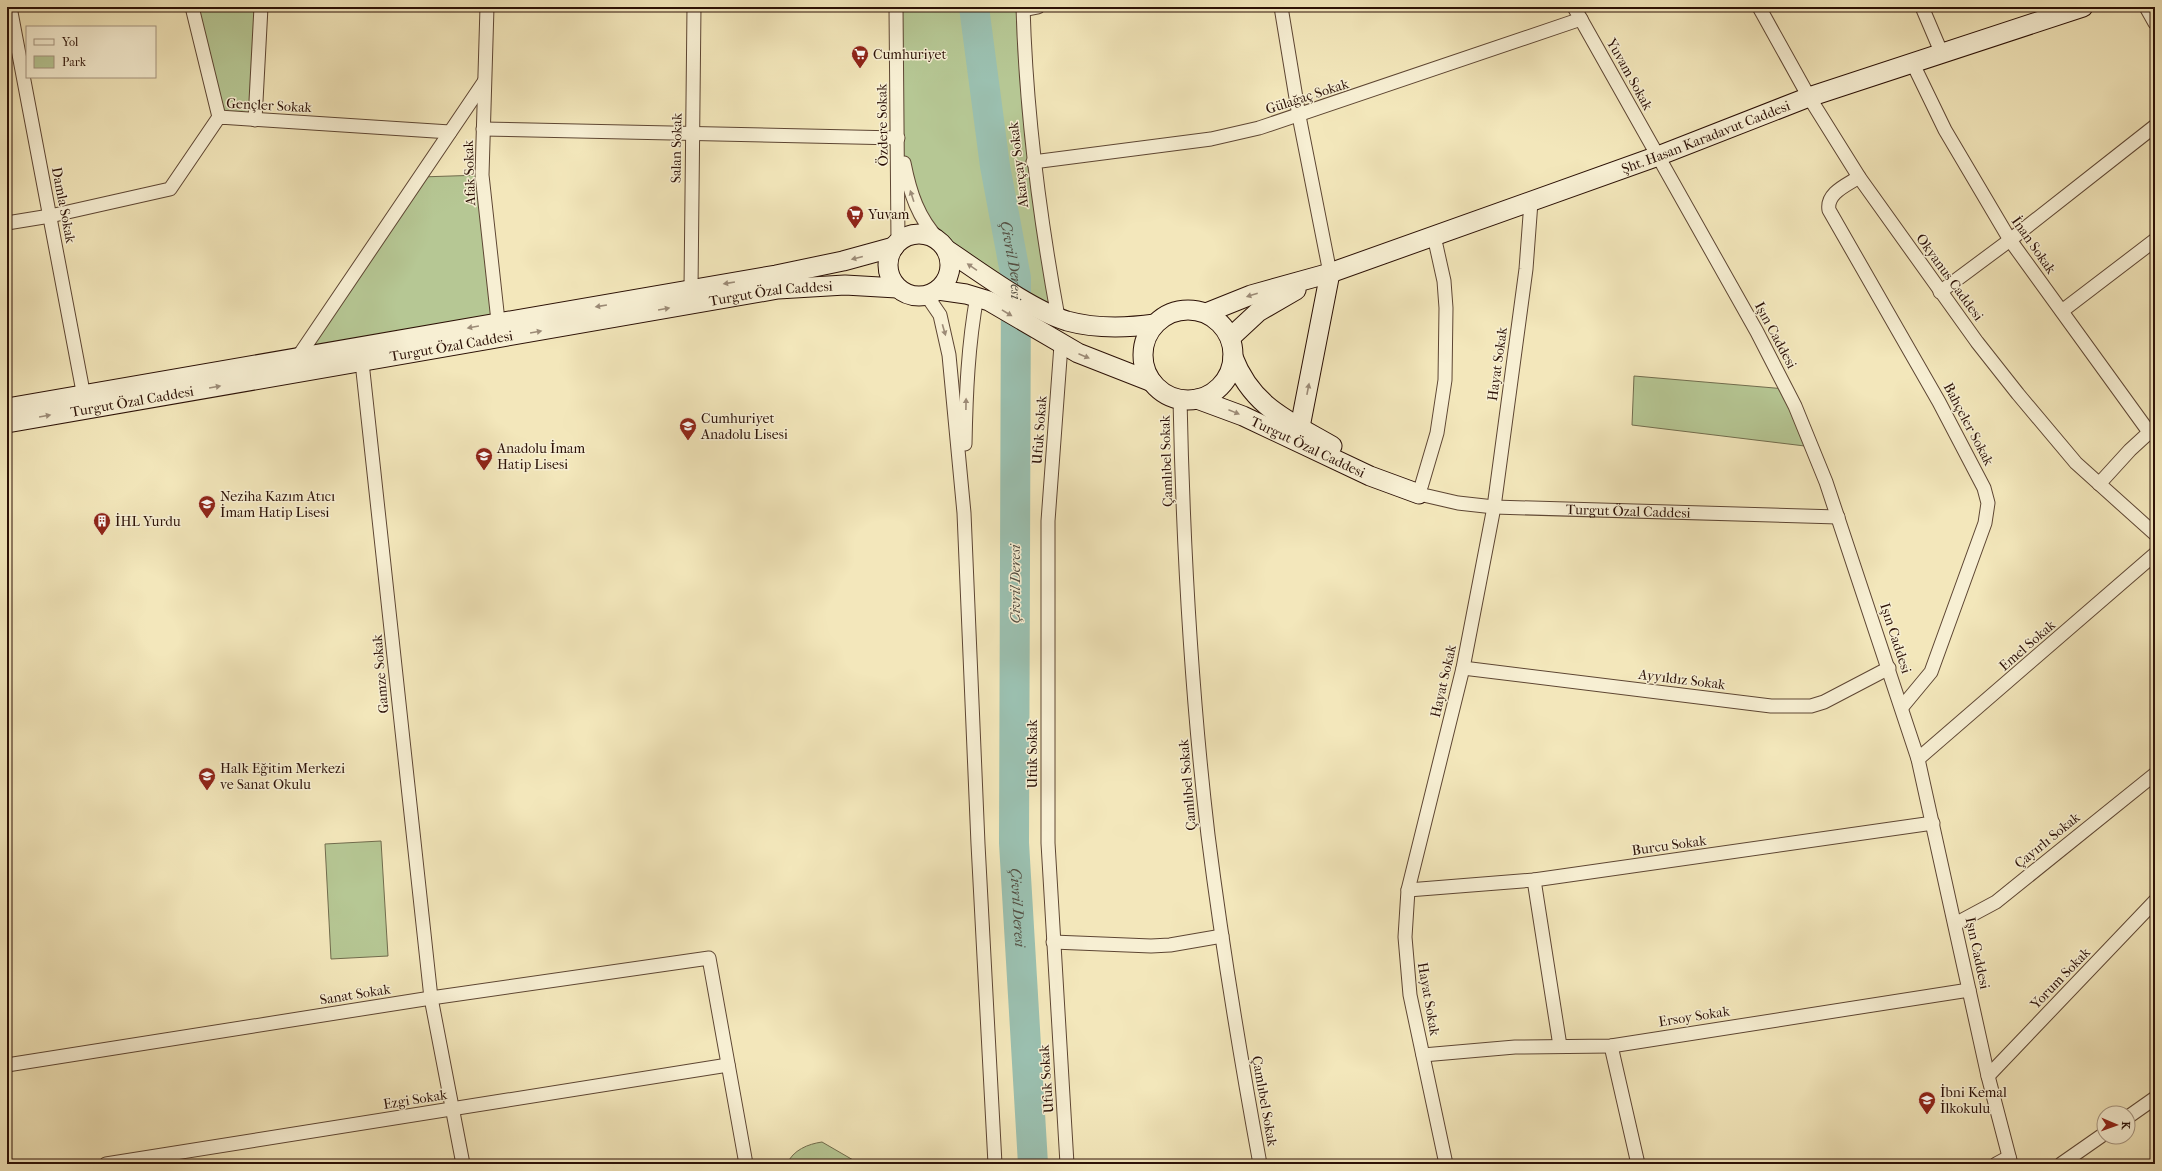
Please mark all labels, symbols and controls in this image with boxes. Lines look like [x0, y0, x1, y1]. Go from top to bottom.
legend [26, 26, 156, 78]
street label: Yuvam Sokak [1602, 34, 1657, 114]
text: Yol [61, 35, 79, 49]
supermarket icon: Cumhuriyet [850, 44, 870, 69]
place label: Cumhuriyet [873, 46, 947, 63]
text: Park [62, 55, 87, 69]
street label: Gülağaç Sokak [1263, 75, 1352, 118]
street label: Özdere Sokak [872, 83, 892, 167]
street label: Gençler Sokak [226, 95, 313, 116]
street label: Şht. Hasan Karadavut Caddesi [1619, 97, 1793, 177]
street label: Salan Sokak [667, 112, 686, 183]
street label: Akarçay Sokak [1005, 120, 1032, 210]
street label: Afak Sokak [460, 139, 479, 207]
street label: Damla Sokak [48, 166, 79, 245]
one-way arrow [909, 189, 915, 201]
supermarket icon: Yuvam [845, 204, 865, 229]
place label: Yuvam [867, 206, 910, 223]
street label: İnan Sokak [2008, 213, 2060, 278]
water label: Çivril Deresi [996, 219, 1025, 301]
street label: Okyanus Caddesi [1912, 230, 1987, 324]
one-way arrow [850, 256, 863, 262]
one-way arrow [967, 263, 977, 271]
street label: Turgut Özal Caddesi [708, 278, 833, 310]
one-way arrow [723, 280, 735, 286]
one-way arrow [1245, 292, 1257, 298]
street label: Işın Caddesi [1751, 299, 1800, 372]
one-way arrow [595, 303, 607, 309]
one-way arrow [658, 306, 670, 312]
one-way arrow [1001, 309, 1013, 316]
one-way arrow [467, 324, 479, 330]
one-way arrow [941, 325, 947, 337]
street label: Hayat Sokak [1484, 325, 1511, 402]
street label: Turgut Özal Caddesi [389, 327, 514, 365]
one-way arrow [530, 328, 542, 334]
one-way arrow [1079, 353, 1090, 359]
street label: Bahçeler Sokak [1940, 380, 1998, 469]
street label: Turgut Özal Caddesi [69, 383, 195, 421]
one-way arrow [1305, 383, 1311, 395]
one-way arrow [209, 384, 221, 390]
street label: Ufuk Sokak [1029, 394, 1050, 465]
one-way arrow [963, 397, 969, 410]
one-way arrow [1228, 409, 1239, 415]
place label: Cumhuriyet Anadolu Lisesi [700, 410, 788, 443]
one-way arrow [39, 413, 52, 419]
street label: Turgut Özal Caddesi [1248, 413, 1368, 482]
street label: Çamlıbel Sokak [1156, 414, 1177, 507]
school or university icon: Cumhuriyet Anadolu Lisesi [678, 416, 698, 441]
place label: Anadolu İmam Hatip Lisesi [496, 440, 586, 473]
school or university icon: Anadolu İmam Hatip Lisesi [474, 446, 494, 471]
place label: Neziha Kazım Atıcı İmam Hatip Lisesi [220, 488, 335, 521]
school or university icon: Neziha Kazım Atıcı İmam Hatip Lisesi [197, 494, 217, 519]
street label: Turgut Özal Caddesi [1566, 501, 1691, 522]
building icon: İHL Yurdu [92, 511, 112, 536]
place label: İHL Yurdu [115, 513, 181, 530]
water label: Çivril Deresi [1006, 543, 1024, 624]
street label: Işın Caddesi [1876, 601, 1915, 676]
street label: Emel Sokak [1996, 616, 2060, 674]
street label: Gamze Sokak [369, 633, 392, 714]
street label: Hayat Sokak [1427, 642, 1460, 719]
street label: Ayyıldız Sokak [1637, 666, 1727, 693]
street label: Ufuk Sokak [1024, 719, 1041, 788]
street label: Çamlıbel Sokak [1175, 738, 1200, 831]
place label: Halk Eğitim Merkezi ve Sanat Okulu [220, 760, 345, 793]
school or university icon: Halk Eğitim Merkezi ve Sanat Okulu [197, 766, 217, 791]
street label: Çayırlı Sokak [2011, 808, 2084, 872]
street label: Burcu Sokak [1631, 832, 1708, 859]
water label: Çivril Deresi [1006, 868, 1029, 949]
street label: Işın Caddesi [1962, 915, 1993, 991]
street label: Yorum Sokak [2026, 943, 2094, 1013]
street label: Hayat Sokak [1414, 961, 1443, 1038]
street label: Sanat Sokak [318, 980, 392, 1008]
street label: Ersoy Sokak [1657, 1002, 1732, 1031]
street label: Ufuk Sokak [1036, 1043, 1057, 1114]
street label: Çamlıbel Sokak [1248, 1054, 1281, 1149]
place label: İbni Kemal İlkokulu [1940, 1084, 2007, 1117]
street label: Ezgi Sokak [382, 1086, 449, 1113]
school or university icon: İbni Kemal İlkokulu [1917, 1090, 1937, 1115]
north arrow [2096, 1105, 2136, 1145]
text: K [2119, 1121, 2132, 1131]

